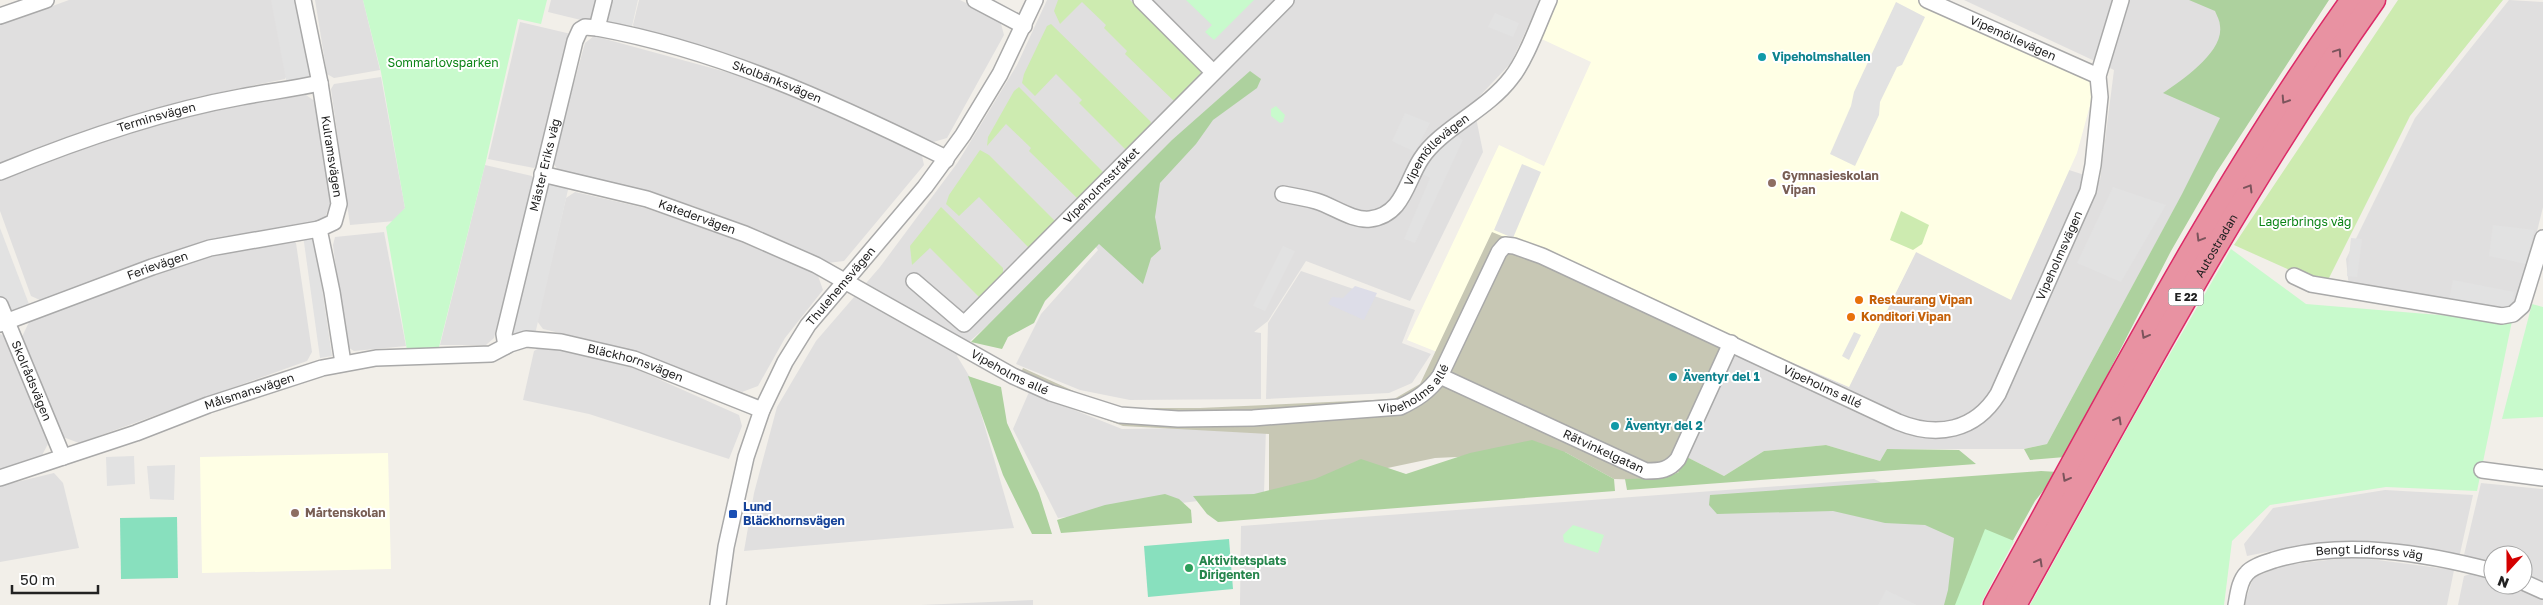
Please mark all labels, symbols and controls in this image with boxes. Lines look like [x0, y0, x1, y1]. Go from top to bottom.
street label: Vipemöllevägen [1968, 12, 2059, 63]
one-way arrow [2332, 48, 2341, 57]
place label: Vipeholmshallen [1772, 49, 1871, 64]
marker: Vipeholmshallen [1756, 51, 1768, 63]
park label: Sommarlovsparken [387, 55, 499, 70]
street label: Skolbänksvägen [730, 57, 824, 106]
one-way arrow [2282, 94, 2292, 103]
street label: Terminsvägen [115, 99, 197, 135]
street label: Vipemöllevägen [1401, 110, 1472, 188]
street label: Kulramsvägen [318, 114, 346, 198]
street label: Mäster Eriks väg [526, 117, 563, 213]
street label: Vipeholmsstråket [1060, 144, 1143, 227]
place label: Gymnasieskolan Vipan [1782, 168, 1879, 197]
marker: Gymnasieskolan Vipan [1766, 177, 1778, 189]
one-way arrow [2243, 184, 2253, 193]
street label: Katedervägen [656, 196, 738, 237]
street label: Vipeholmsvägen [2033, 208, 2085, 302]
street label: Autostradan [2192, 211, 2241, 280]
park label: Lagerbrings väg [2259, 214, 2351, 229]
one-way arrow [2197, 232, 2207, 241]
street label: Thulehemsvägen [803, 243, 878, 329]
street label: Ferievägen [125, 248, 190, 283]
road number: E 22 [2168, 288, 2204, 306]
place label: Restaurang Vipan [1869, 292, 1972, 307]
marker: Restaurang Vipan [1853, 294, 1865, 306]
place label: Konditori Vipan [1861, 309, 1951, 324]
marker: Konditori Vipan [1845, 311, 1857, 323]
one-way arrow [2141, 330, 2151, 339]
street label: Skolrådsvägen [9, 338, 55, 423]
street label: Bläckhornsvägen [586, 340, 686, 385]
street label: Vipeholms allé [968, 346, 1051, 398]
street label: Vipeholms allé [1378, 361, 1452, 416]
street label: Vipeholms allé [1781, 361, 1864, 411]
place label: Äventyr del 1 [1683, 369, 1760, 384]
street label: Målsmansvägen [202, 370, 296, 413]
marker: Äventyr del 1 [1667, 371, 1679, 383]
one-way arrow [2111, 417, 2121, 426]
place label: Äventyr del 2 [1625, 418, 1703, 433]
marker: Äventyr del 2 [1609, 420, 1621, 432]
street label: Rätvinkelgatan [1561, 426, 1646, 476]
one-way arrow [2062, 472, 2072, 481]
place label: Lund Bläckhornsvägen [743, 499, 845, 528]
place label: Mårtenskolan [305, 505, 386, 520]
marker: Mårtenskolan [289, 507, 301, 519]
marker: Lund Bläckhornsvägen [727, 508, 739, 520]
street label: Bengt Lidforss väg [2315, 541, 2424, 563]
north arrow [2483, 545, 2533, 595]
place label: Aktivitetsplats Dirigenten [1199, 553, 1287, 582]
one-way arrow [2032, 559, 2042, 568]
scale bar [12, 562, 99, 594]
marker: Aktivitetsplats Dirigenten [1183, 562, 1195, 574]
text: 50 m [20, 570, 55, 588]
text: N [2495, 573, 2511, 592]

